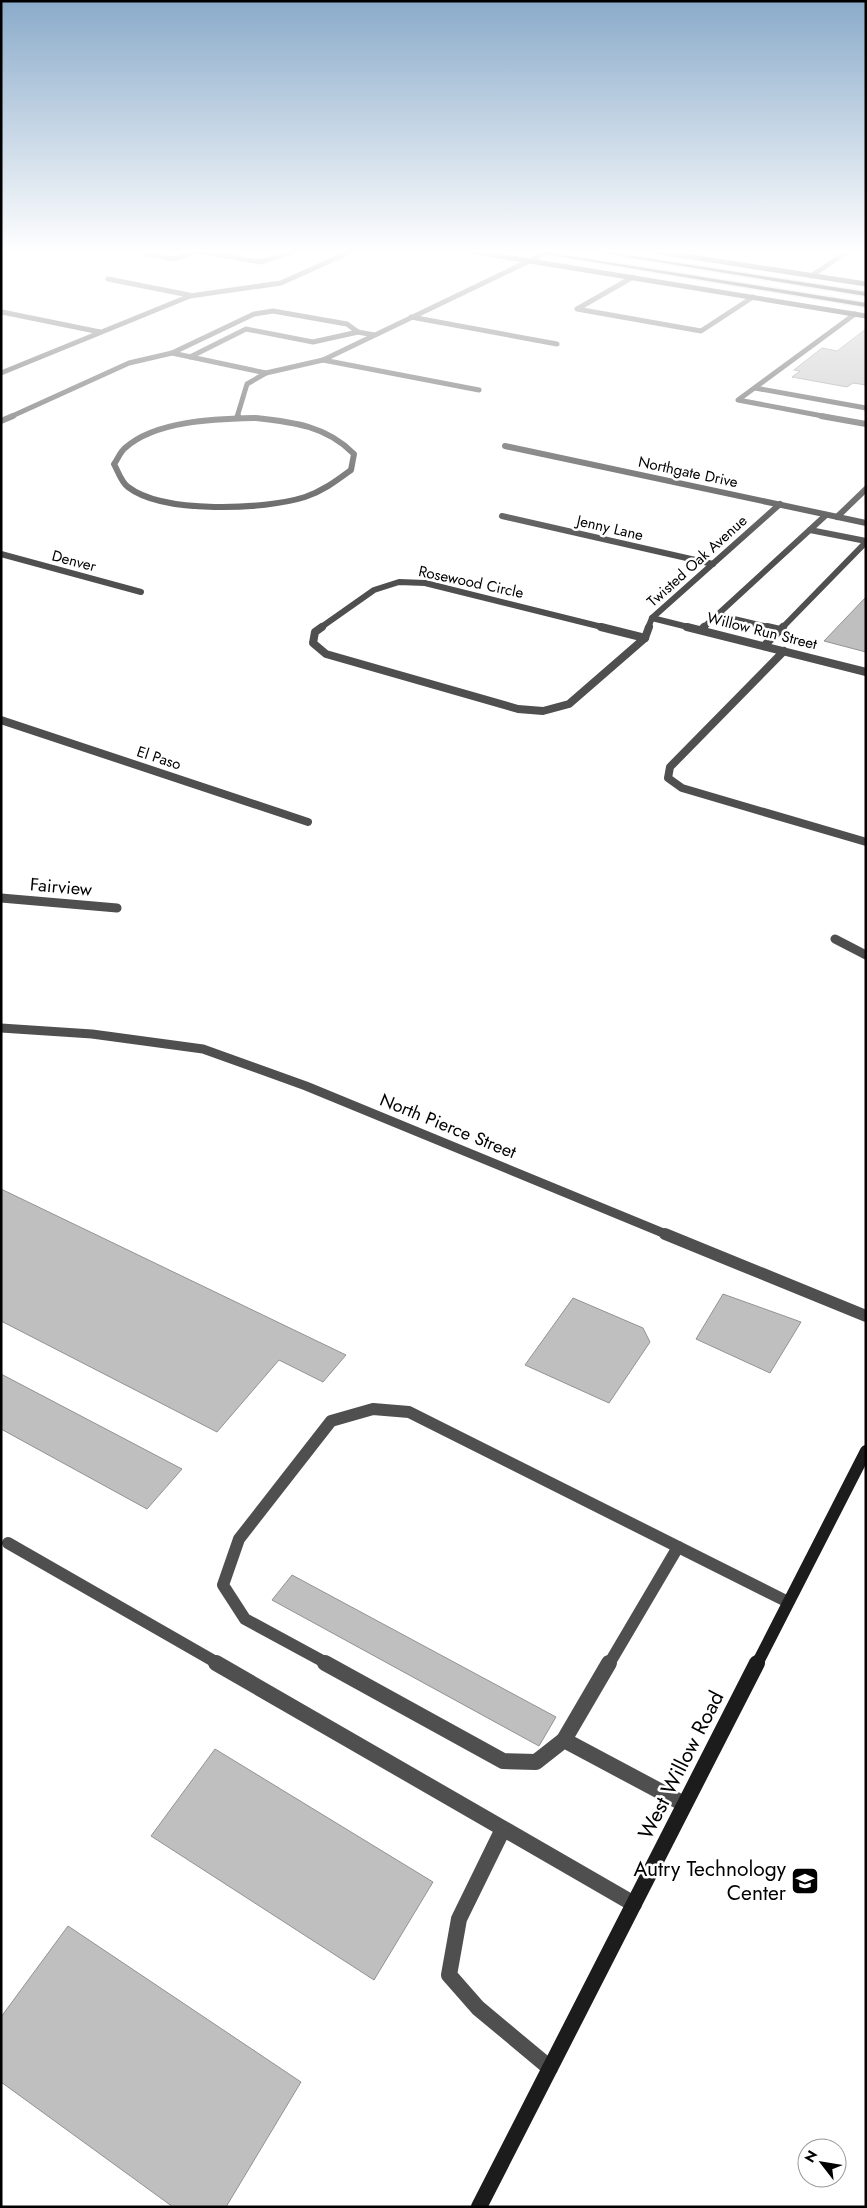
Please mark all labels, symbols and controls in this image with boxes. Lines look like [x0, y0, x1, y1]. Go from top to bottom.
street label: Northgate Drive [636, 451, 740, 493]
street label: Jenny Lane [573, 509, 646, 546]
street label: Twisted Oak Avenue [642, 510, 752, 612]
street label: Denver [49, 545, 99, 578]
street label: Rosewood Circle [416, 560, 526, 604]
street label: Willow Run Street [705, 607, 820, 655]
street label: El Paso [134, 741, 184, 775]
street label: Fairview [29, 871, 94, 903]
street label: North Pierce Street [376, 1087, 521, 1165]
street label: West Willow Road [631, 1686, 731, 1844]
place label: Autry Technology Center [634, 1854, 787, 1908]
school or university icon: Autry Technology Center [790, 1866, 820, 1896]
north arrow [797, 2138, 847, 2188]
text: N [799, 2146, 822, 2166]

